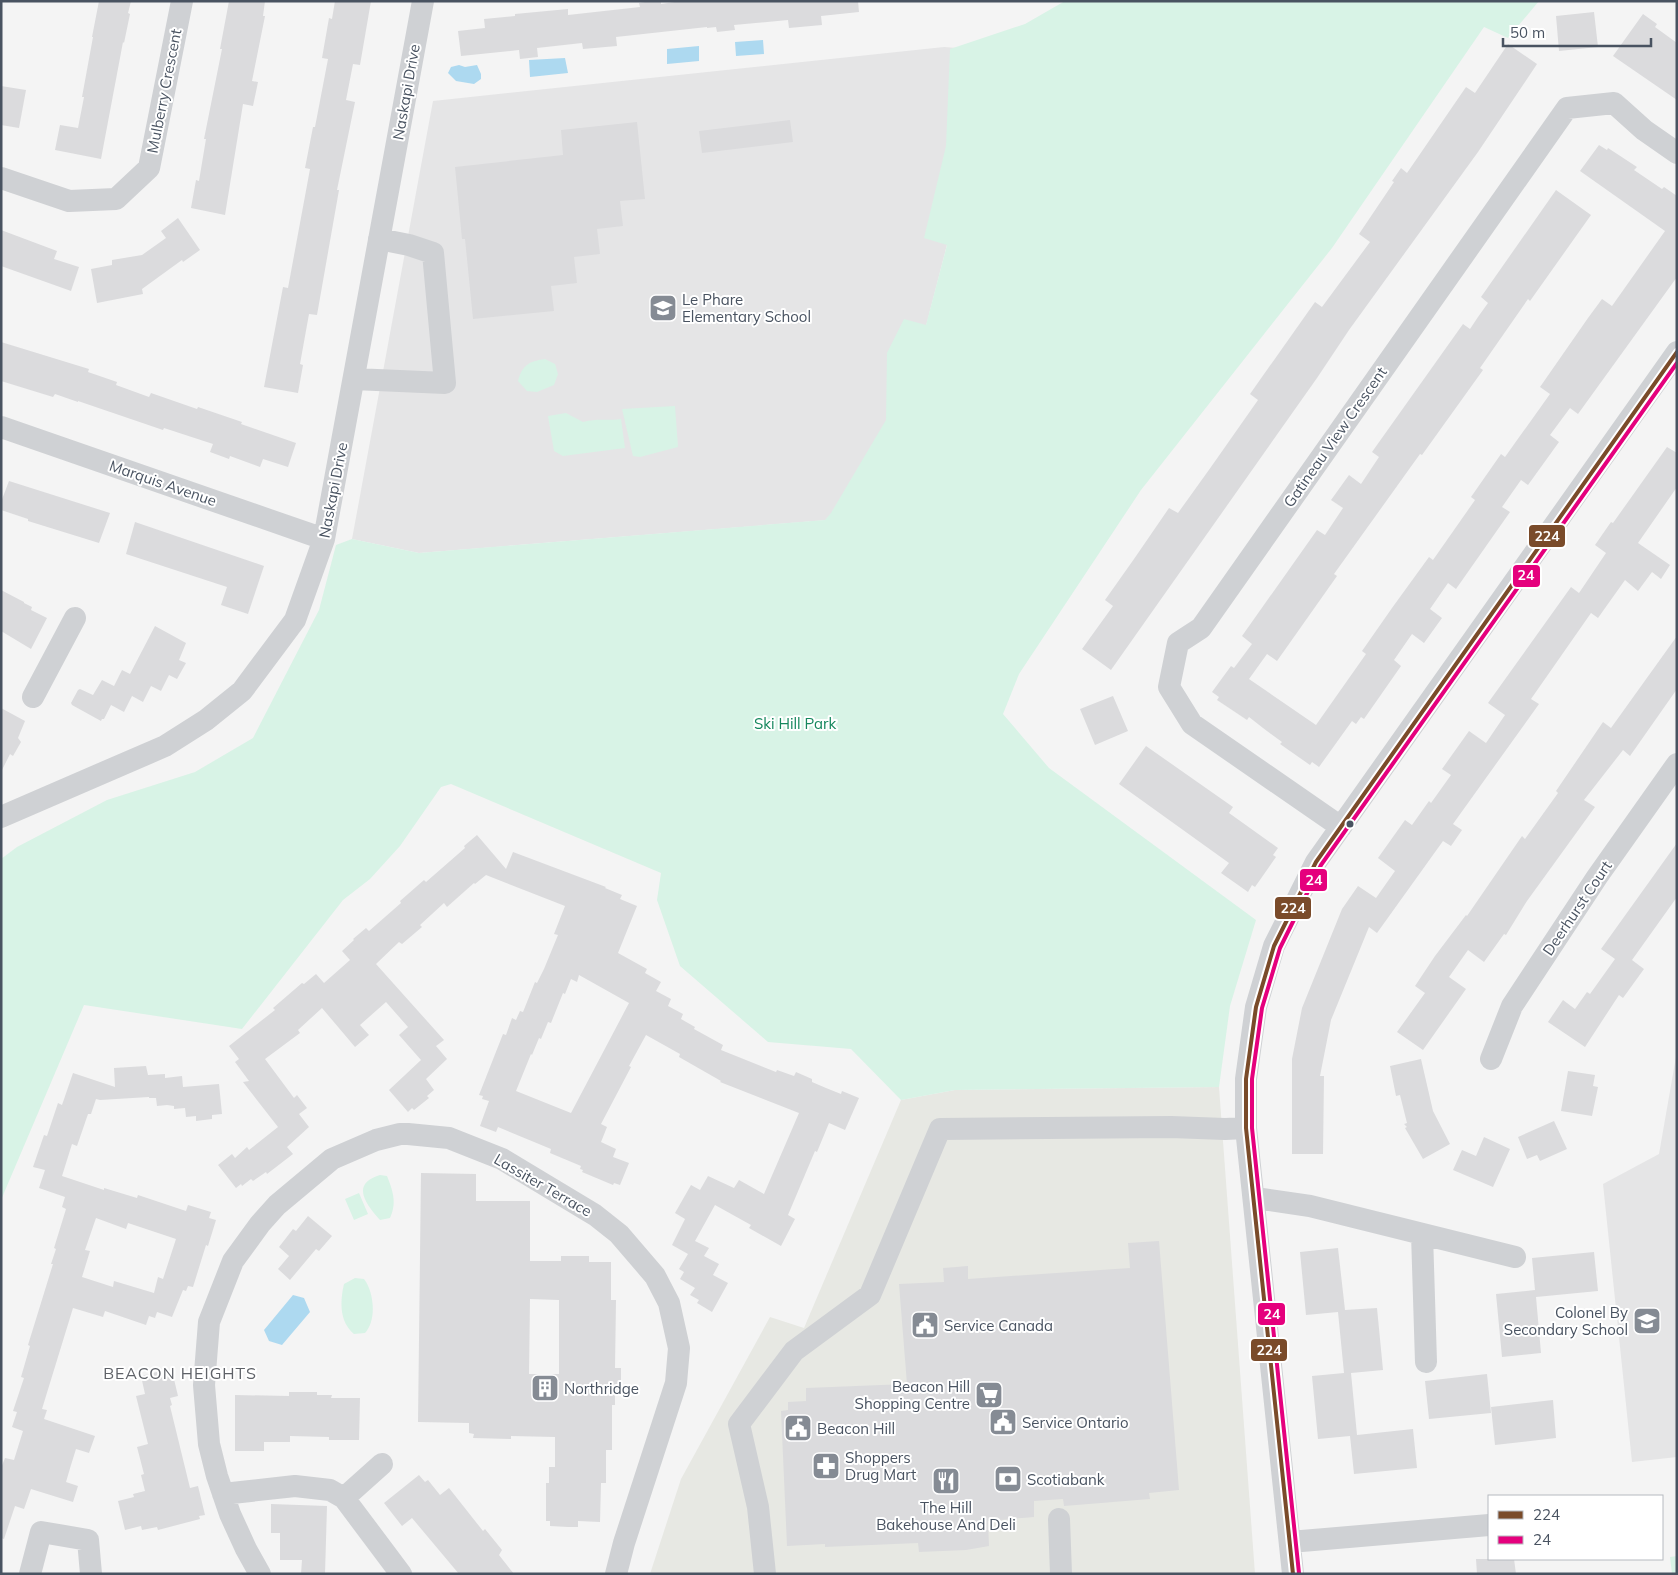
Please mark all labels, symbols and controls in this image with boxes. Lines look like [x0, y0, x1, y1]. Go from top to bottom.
scale bar [1503, 15, 1650, 47]
text: 50 m [1510, 23, 1545, 42]
street label: Mulberry Crescent [143, 27, 185, 155]
street label: Naskapi Drive [388, 43, 424, 141]
place label: Le Phare Elementary School [682, 290, 811, 326]
school or university icon: Le Phare Elementary School [648, 293, 678, 323]
street label: Gatineau View Crescent [1279, 363, 1391, 511]
street label: Naskapi Drive [314, 441, 352, 539]
street label: Marquis Avenue [107, 456, 219, 510]
line badge: 224 [1528, 524, 1566, 548]
text: 224 [1534, 527, 1560, 545]
line badge: 24 [1512, 564, 1541, 588]
text: 24 [1518, 566, 1535, 584]
park label: Ski Hill Park [754, 714, 836, 733]
unlabelled marker [1345, 819, 1355, 829]
street label: Deerhurst Court [1538, 857, 1616, 959]
line badge: 24 [1299, 868, 1328, 892]
text: 24 [1306, 871, 1323, 889]
line badge: 224 [1274, 896, 1312, 920]
text: 224 [1280, 899, 1306, 917]
street label: Lassiter Terrace [491, 1149, 595, 1221]
line badge: 24 [1257, 1302, 1286, 1326]
place label: Colonel By Secondary School [1504, 1303, 1628, 1339]
text: 24 [1264, 1305, 1281, 1323]
school or university icon: Colonel By Secondary School [1632, 1306, 1662, 1336]
public building icon: Service Canada [910, 1310, 940, 1340]
place label: Service Canada [944, 1316, 1053, 1335]
line badge: 224 [1250, 1338, 1288, 1362]
text: 224 [1256, 1341, 1282, 1359]
district label: BEACON HEIGHTS [103, 1363, 257, 1383]
building icon: Northridge [530, 1373, 560, 1403]
place label: Beacon Hill Shopping Centre [855, 1377, 970, 1413]
place label: Northridge [564, 1379, 639, 1398]
supermarket icon: Beacon Hill Shopping Centre [974, 1380, 1004, 1410]
public building icon: Service Ontario [988, 1407, 1018, 1437]
public building icon: Beacon Hill [783, 1413, 813, 1443]
place label: Service Ontario [1022, 1413, 1129, 1432]
place label: Beacon Hill [817, 1419, 895, 1438]
place label: Shoppers Drug Mart [845, 1448, 916, 1484]
pharmacy icon: Shoppers Drug Mart [811, 1451, 841, 1481]
bank icon: Scotiabank [993, 1464, 1023, 1494]
restaurant icon: The Hill Bakehouse And Deli [931, 1466, 961, 1496]
place label: Scotiabank [1027, 1470, 1105, 1489]
legend [1488, 1495, 1663, 1560]
place label: The Hill Bakehouse And Deli [876, 1498, 1016, 1534]
text: 224 [1533, 1505, 1560, 1524]
text: 24 [1533, 1530, 1551, 1549]

